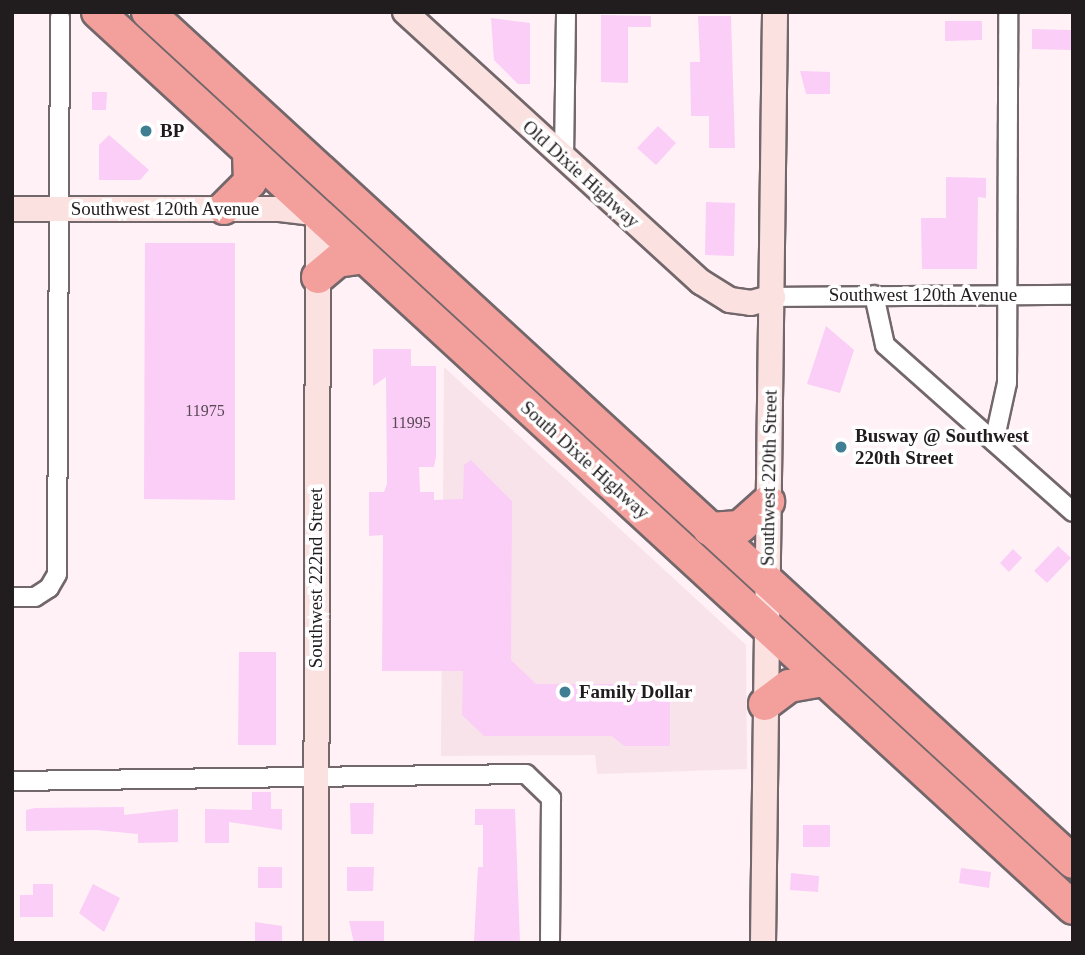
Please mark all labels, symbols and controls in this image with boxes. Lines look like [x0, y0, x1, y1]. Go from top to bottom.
street label: Old Dixie Highway [518, 115, 644, 233]
place label: BP [160, 120, 184, 142]
marker: BP [138, 123, 154, 139]
street label: Southwest 120th Avenue [70, 198, 260, 220]
street label: Southwest 120th Avenue [828, 284, 1018, 306]
street label: Southwest 220th Street [756, 390, 782, 566]
street label: South Dixie Highway [516, 396, 654, 524]
house number: 11975 [185, 401, 225, 421]
house number: 11995 [391, 413, 431, 433]
place label: Busway @ Southwest 220th Street [855, 425, 1029, 469]
marker: Busway @ Southwest 220th Street [833, 439, 849, 455]
street label: Southwest 222nd Street [305, 488, 327, 668]
place label: Family Dollar [579, 681, 692, 703]
marker: Family Dollar [557, 684, 573, 700]

